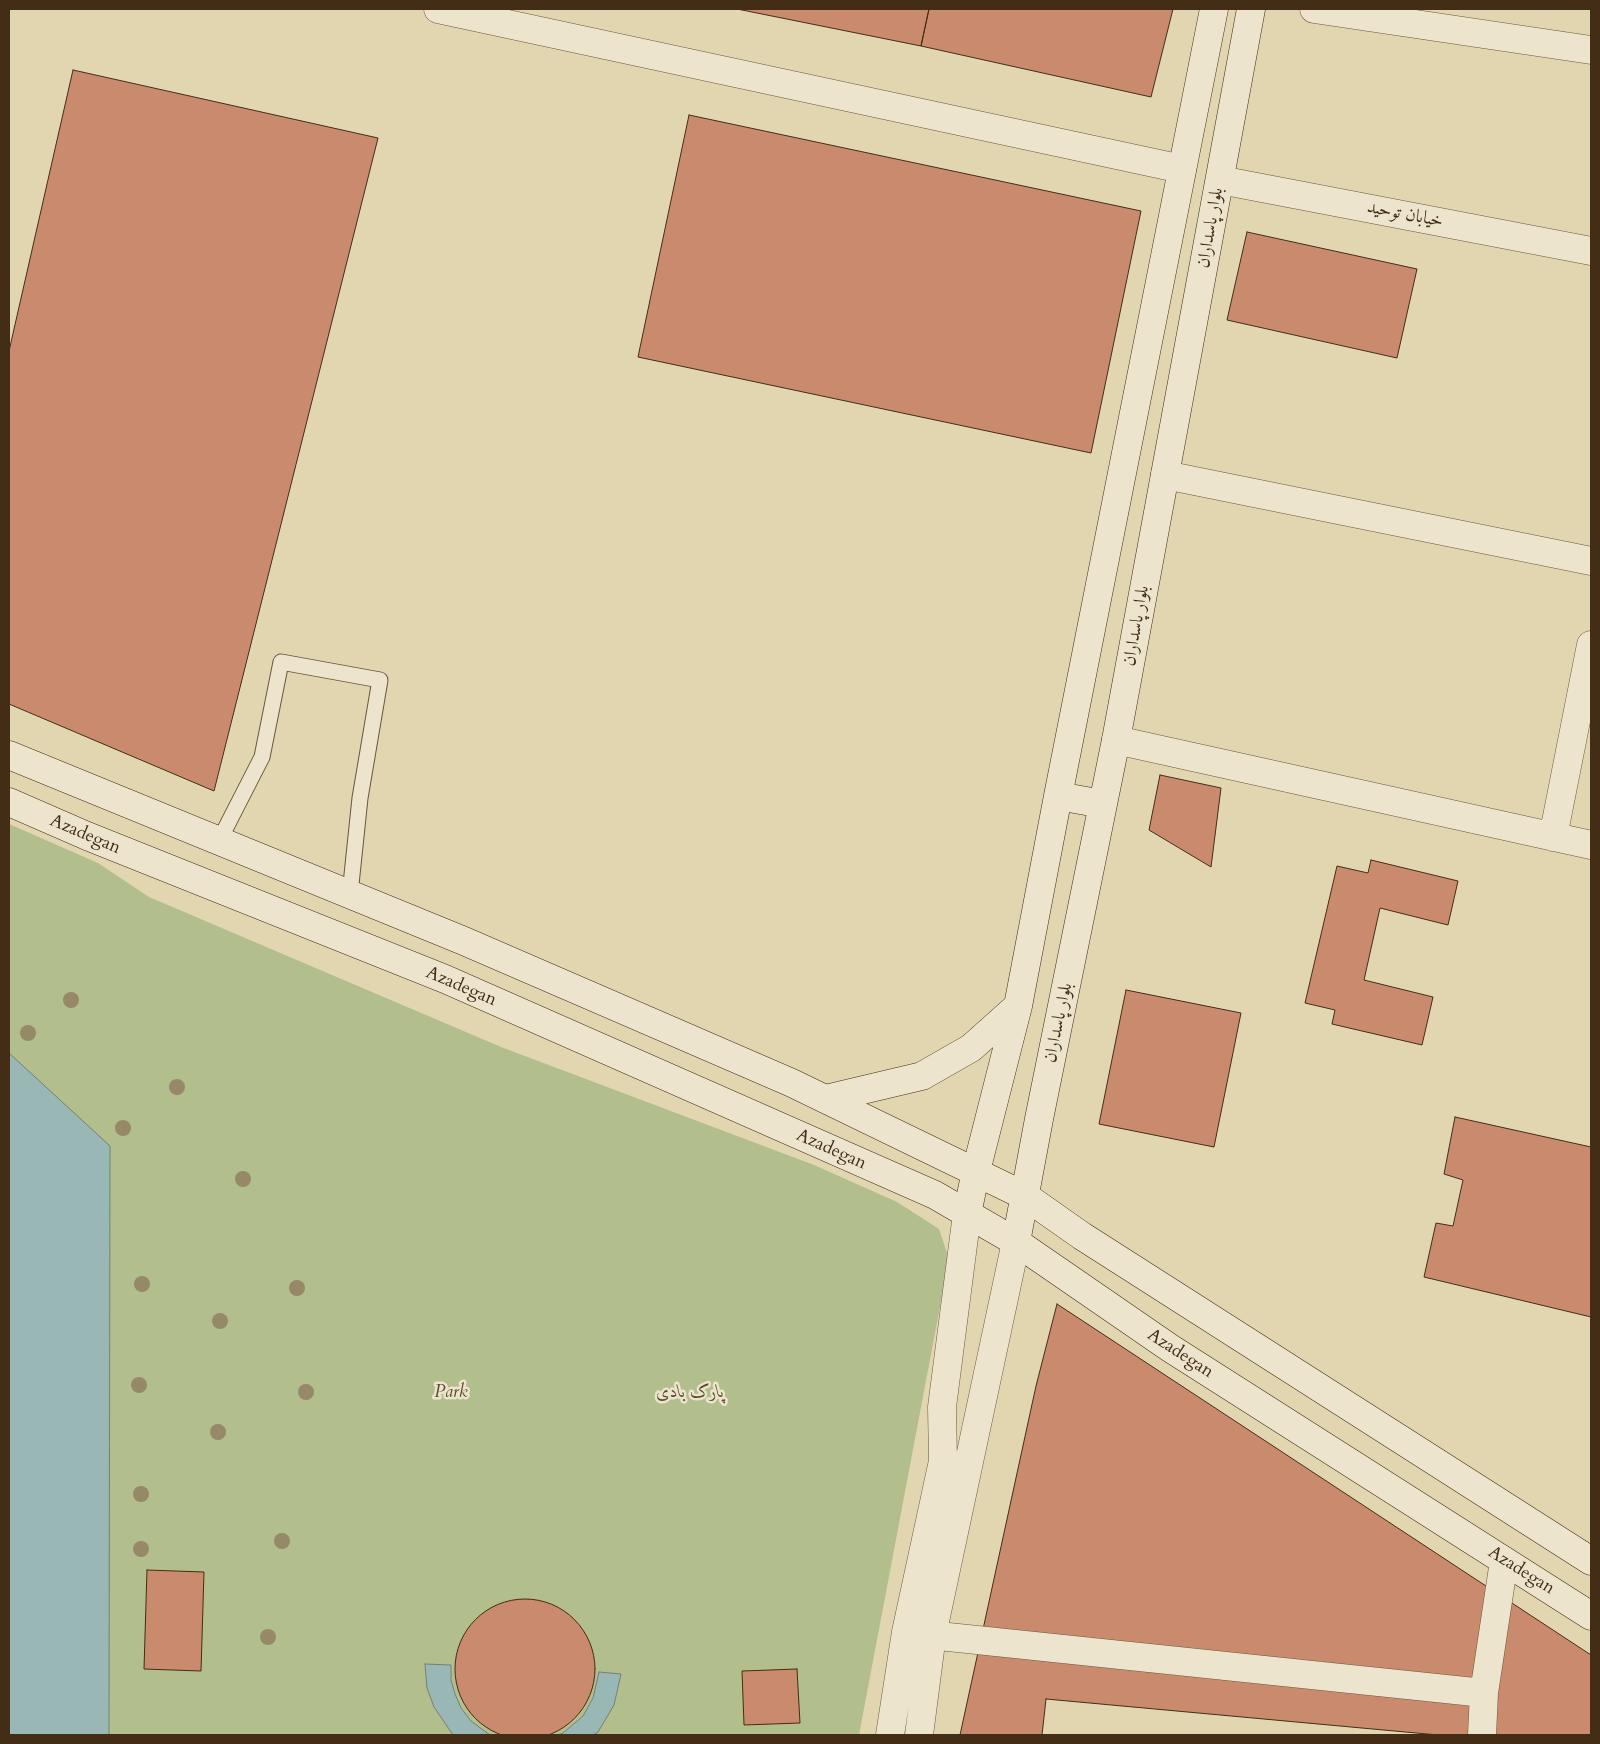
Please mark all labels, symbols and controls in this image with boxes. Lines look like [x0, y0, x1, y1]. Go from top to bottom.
street label: بلوار پاسداران [1193, 186, 1229, 270]
street label: خیابان توحید [1365, 197, 1445, 233]
street label: بلوار پاسداران [1119, 584, 1155, 668]
street label: Azadegan [47, 811, 123, 859]
street label: Azadegan [423, 963, 499, 1011]
street label: بلوار پاسداران [1040, 981, 1078, 1065]
street label: Azadegan [793, 1125, 869, 1175]
street label: Azadegan [1143, 1325, 1217, 1383]
park label: Park [434, 1382, 468, 1404]
park label: پارک بادی [656, 1382, 724, 1404]
street label: Azadegan [1484, 1542, 1558, 1600]

